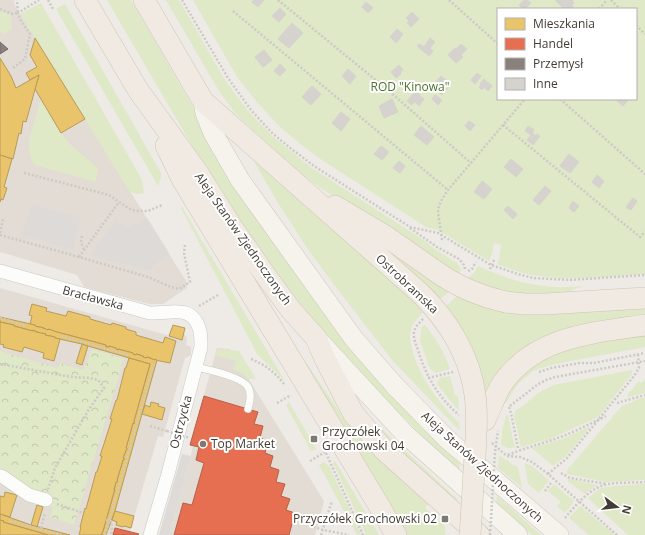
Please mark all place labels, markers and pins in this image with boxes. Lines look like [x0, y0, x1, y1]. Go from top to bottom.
place label: Przyczółek Grochowski 04 [322, 423, 405, 454]
marker: Przyczółek Grochowski 04 [309, 434, 319, 444]
place label: Top Market [211, 435, 275, 452]
marker: Top Market [198, 439, 208, 449]
place label: Przyczółek Grochowski 02 [293, 510, 437, 527]
marker: Przyczółek Grochowski 02 [440, 514, 450, 524]

